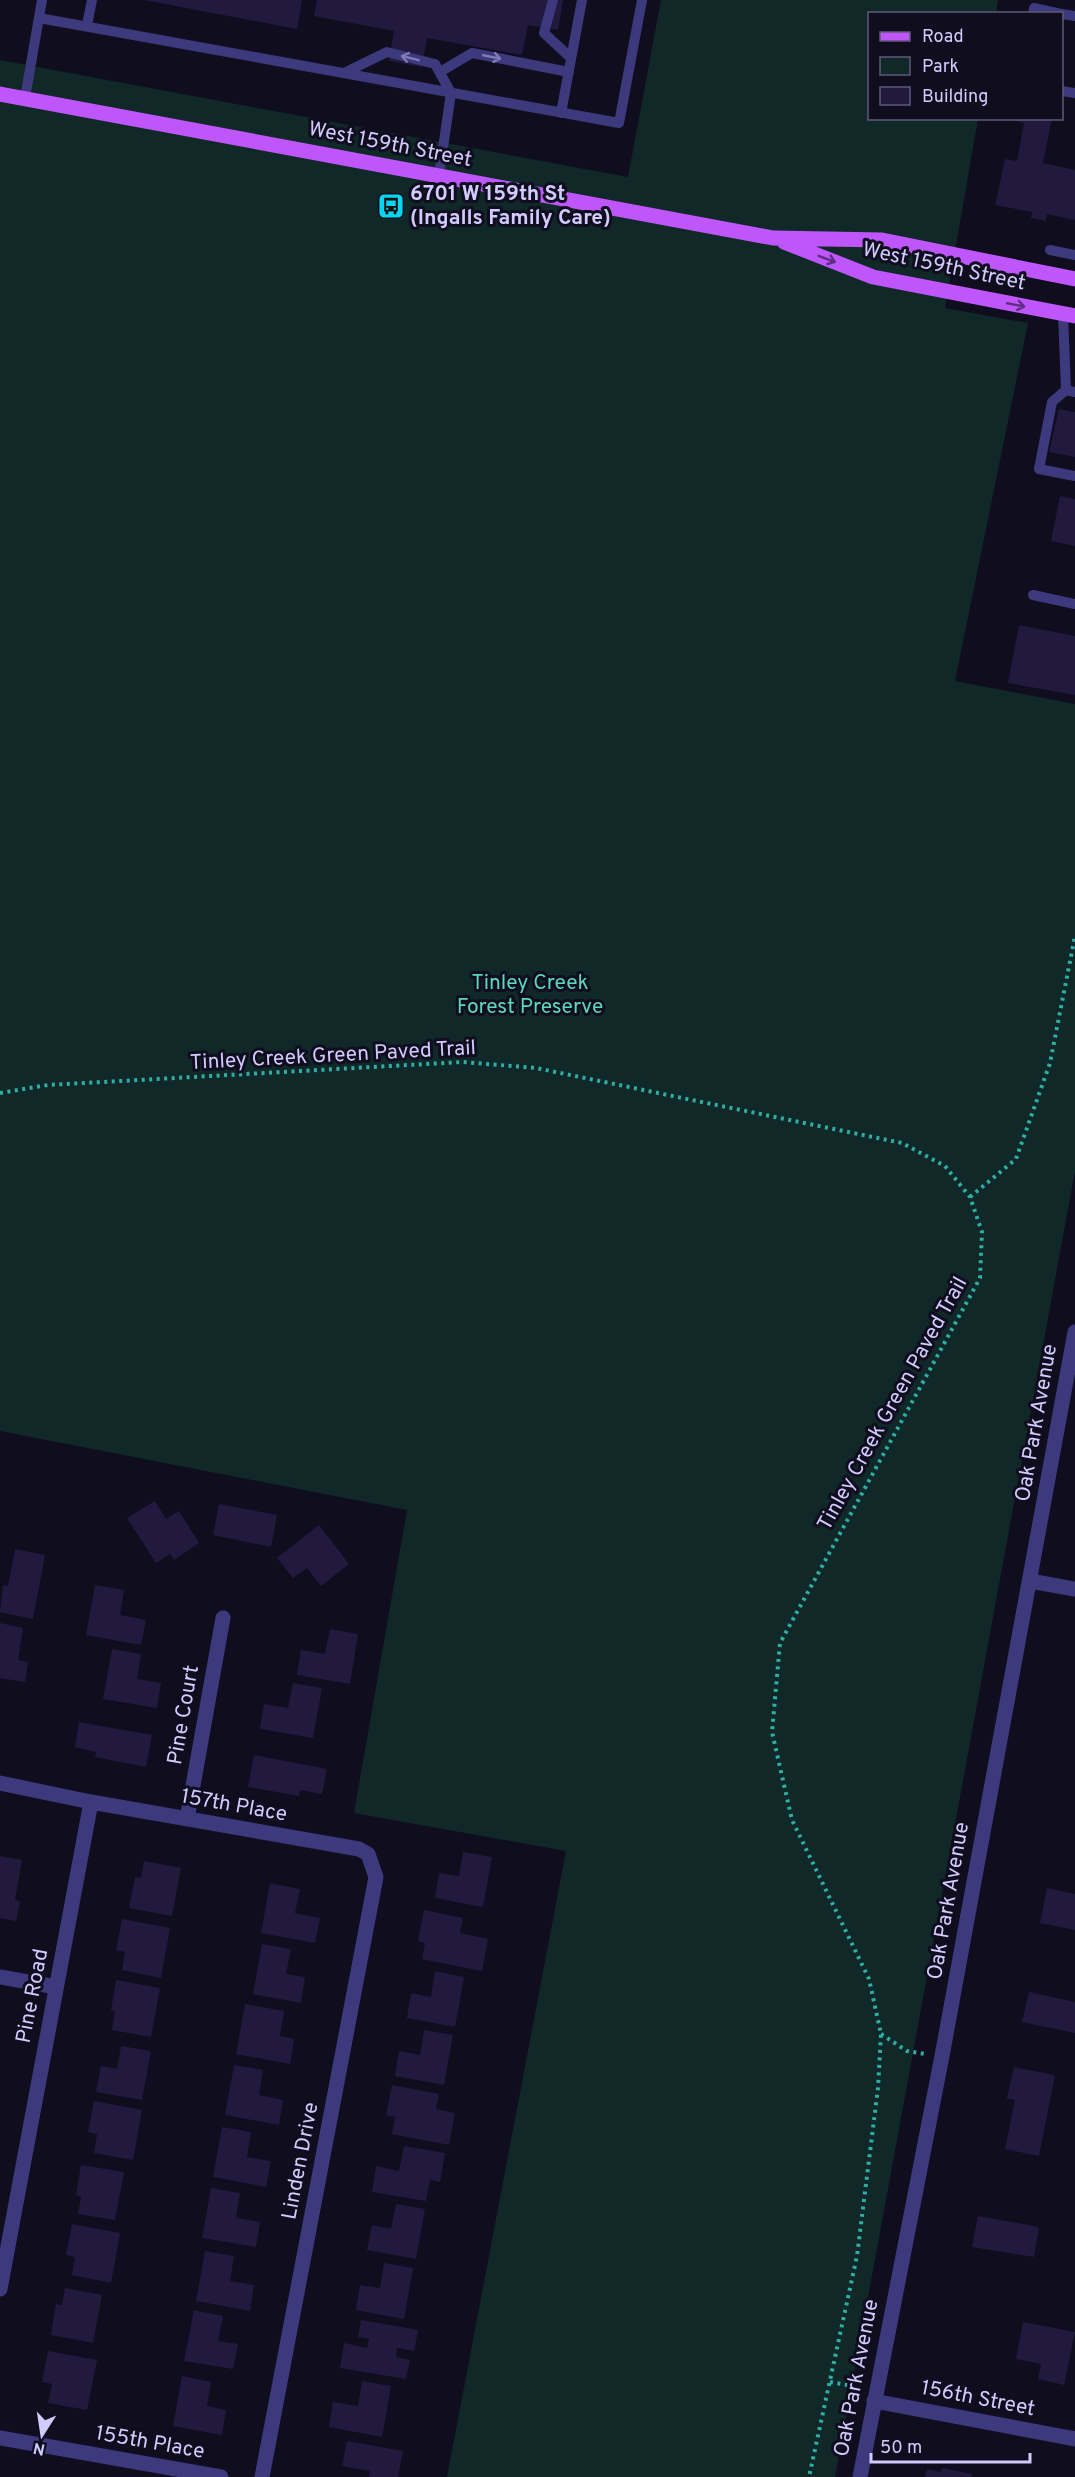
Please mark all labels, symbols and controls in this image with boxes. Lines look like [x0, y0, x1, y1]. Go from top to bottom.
legend [868, 12, 1063, 120]
text: Road [922, 26, 964, 49]
one-way arrow [401, 51, 420, 63]
one-way arrow [482, 52, 502, 63]
text: Park [922, 56, 959, 79]
text: Building [922, 86, 988, 109]
street label: West 159th Street [306, 116, 474, 174]
place label: 6701 W 159th St (Ingalls Family Care) [410, 181, 611, 232]
bus stop icon: 6701 W 159th St (Ingalls Family Care) [376, 191, 406, 221]
street label: West 159th Street [860, 237, 1028, 297]
one-way arrow [817, 254, 836, 265]
one-way arrow [1006, 300, 1026, 311]
park label: Tinley Creek Forest Preserve [457, 970, 603, 1021]
street label: Tinley Creek Green Paved Trail [189, 1035, 477, 1077]
street label: Tinley Creek Green Paved Trail [812, 1272, 974, 1536]
street label: Oak Park Avenue [1010, 1342, 1064, 1504]
street label: Pine Court [162, 1663, 206, 1767]
street label: 157th Place [179, 1783, 289, 1829]
street label: Oak Park Avenue [922, 1820, 976, 1982]
street label: Pine Road [11, 1947, 55, 2045]
street label: Linden Drive [276, 2100, 326, 2222]
street label: Oak Park Avenue [829, 2297, 885, 2459]
street label: 156th Street [919, 2375, 1037, 2423]
north arrow [12, 2405, 72, 2465]
street label: 155th Place [93, 2420, 207, 2466]
scale bar [871, 2426, 1030, 2464]
text: N [32, 2437, 47, 2459]
text: 50 m [880, 2437, 922, 2460]

